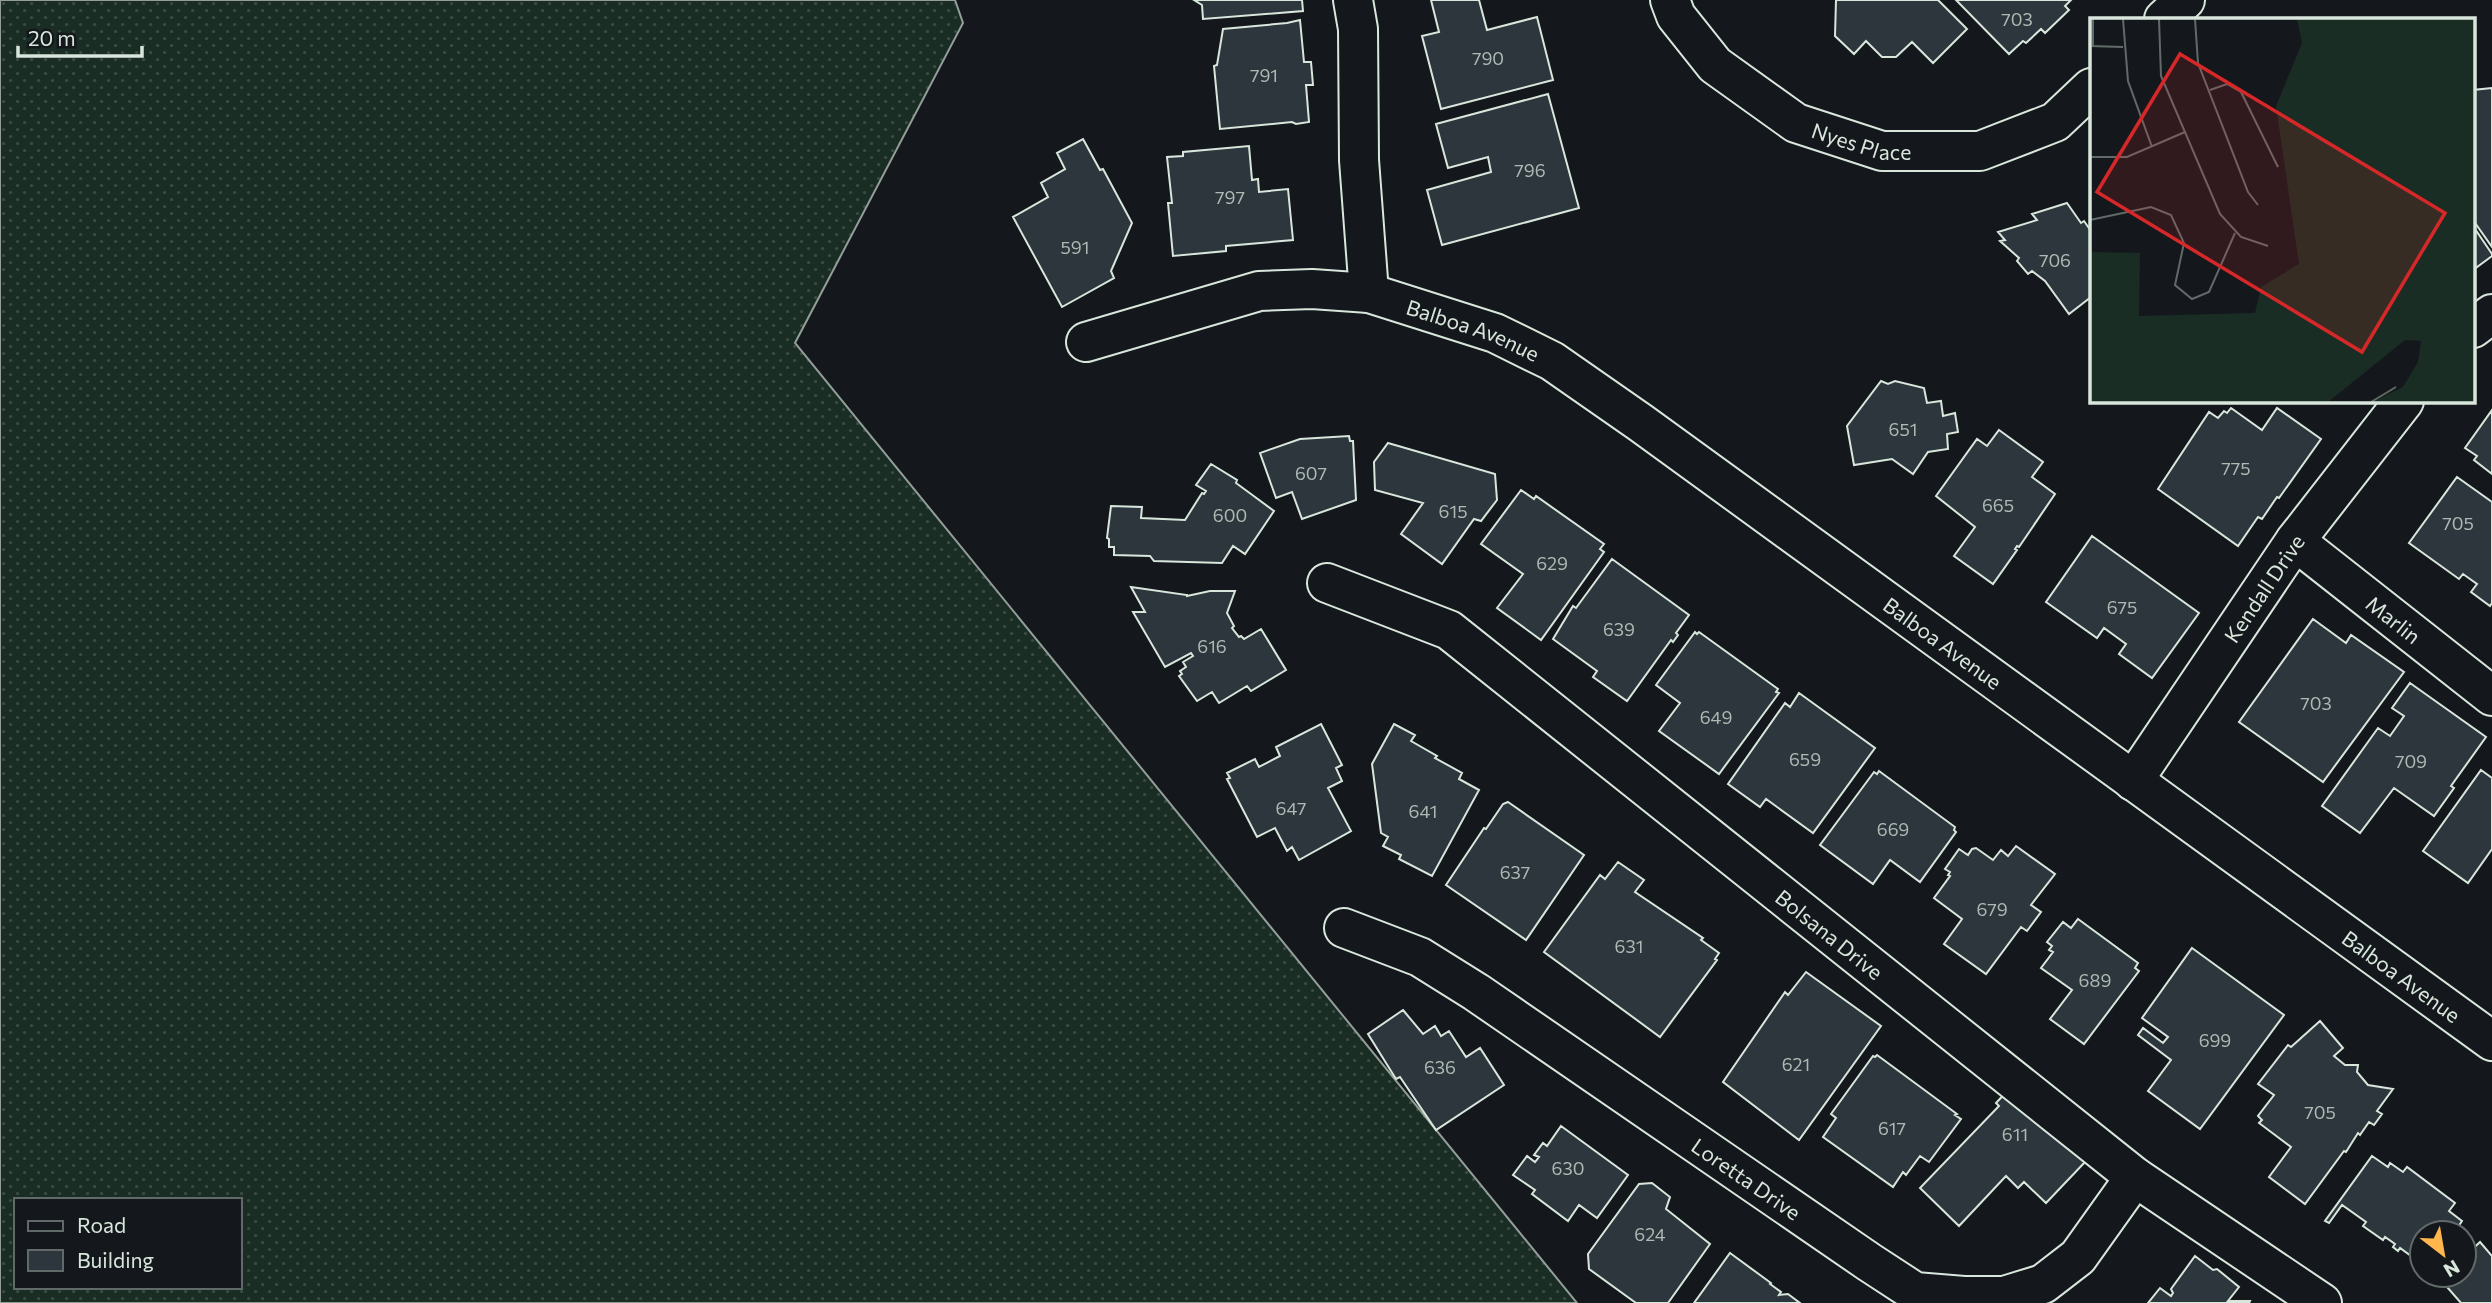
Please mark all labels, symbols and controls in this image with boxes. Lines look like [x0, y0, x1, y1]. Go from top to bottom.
house number: 703 [2001, 8, 2033, 30]
scale bar [18, 14, 142, 58]
inset map [2090, 18, 2474, 402]
text: 20 m [28, 25, 76, 50]
house number: 790 [1472, 47, 1504, 69]
house number: 791 [1250, 64, 1278, 86]
street label: Nyes Place [1809, 117, 1911, 164]
house number: 796 [1514, 159, 1546, 181]
house number: 797 [1215, 186, 1245, 208]
house number: 591 [1061, 236, 1089, 258]
house number: 706 [2039, 249, 2071, 271]
street label: Balboa Avenue [1404, 293, 1544, 365]
house number: 651 [1889, 418, 1917, 440]
house number: 775 [2221, 457, 2251, 479]
house number: 607 [1295, 462, 1327, 484]
house number: 665 [1982, 494, 2014, 516]
house number: 615 [1439, 500, 1467, 522]
house number: 600 [1213, 504, 1247, 526]
house number: 705 [2442, 512, 2474, 534]
street label: Kendall Drive [2218, 529, 2309, 647]
house number: 629 [1536, 552, 1568, 574]
street label: Marlin [2362, 590, 2426, 648]
street label: Balboa Avenue [1879, 591, 2007, 694]
house number: 675 [2107, 596, 2137, 618]
house number: 639 [1603, 618, 1635, 640]
house number: 616 [1197, 635, 1227, 657]
house number: 703 [2300, 692, 2332, 714]
house number: 649 [1700, 706, 1732, 728]
house number: 659 [1789, 748, 1821, 770]
house number: 709 [2395, 750, 2427, 772]
house number: 647 [1276, 797, 1306, 819]
house number: 641 [1409, 800, 1437, 822]
house number: 669 [1877, 818, 1909, 840]
house number: 637 [1500, 861, 1530, 883]
street label: Bolsana Drive [1771, 884, 1889, 984]
house number: 679 [1976, 898, 2008, 920]
street label: Balboa Avenue [2338, 924, 2466, 1027]
house number: 631 [1615, 935, 1643, 957]
house number: 689 [2079, 969, 2111, 991]
house number: 699 [2199, 1029, 2231, 1051]
house number: 621 [1782, 1053, 1810, 1075]
house number: 636 [1424, 1056, 1456, 1078]
house number: 705 [2304, 1101, 2336, 1123]
house number: 617 [1878, 1117, 1906, 1139]
house number: 611 [2002, 1123, 2028, 1145]
street label: Loretta Drive [1688, 1132, 1806, 1224]
house number: 630 [1552, 1157, 1584, 1179]
legend [14, 1198, 242, 1289]
text: Road [77, 1212, 126, 1237]
north arrow [2408, 1219, 2478, 1289]
house number: 624 [1634, 1223, 1666, 1245]
text: Building [77, 1247, 154, 1272]
text: N [2440, 1255, 2464, 1283]

